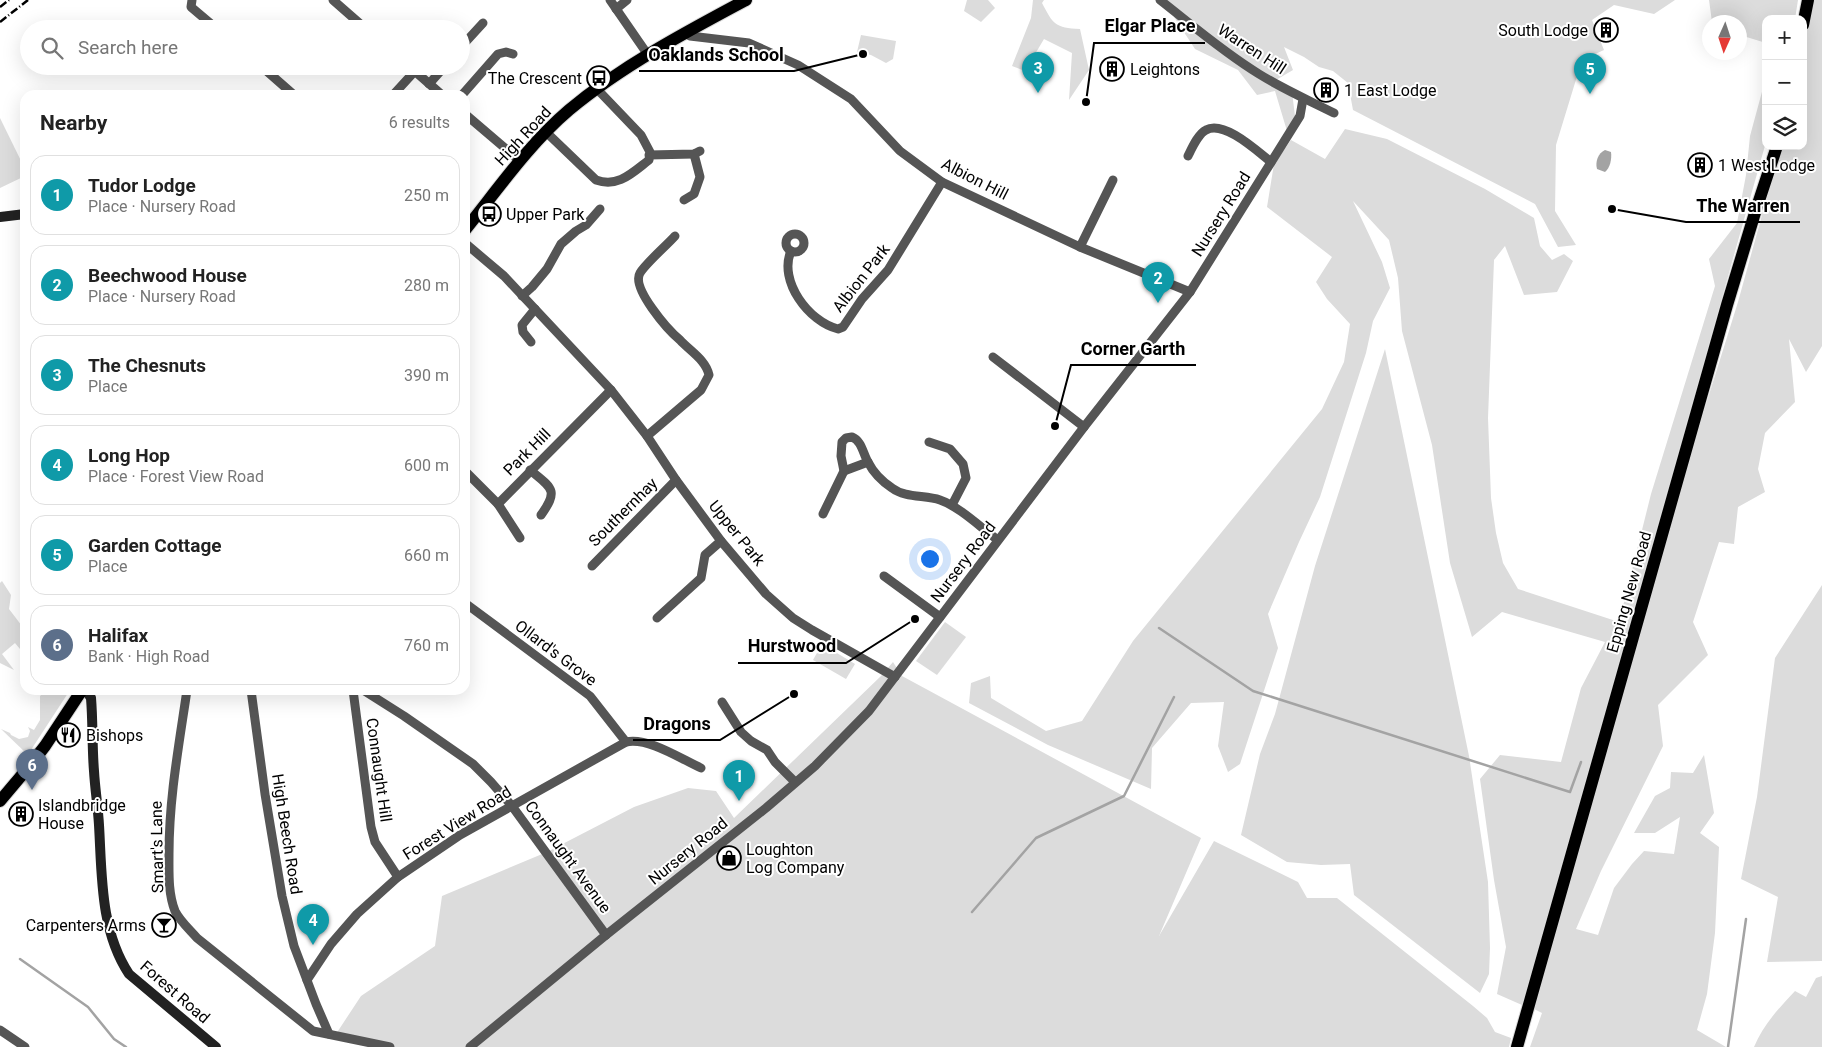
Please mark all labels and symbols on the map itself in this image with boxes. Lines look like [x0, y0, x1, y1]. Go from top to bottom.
callout: Elgar Place [1094, 10, 1205, 43]
text: Elgar Place [1105, 15, 1196, 36]
north arrow [1702, 15, 1747, 60]
building icon: South Lodge [1593, 17, 1619, 43]
street label: Warren Hill [1214, 20, 1290, 78]
place label: South Lodge [1498, 21, 1588, 40]
callout: Oaklands School [639, 38, 794, 71]
text: Oaklands School [648, 44, 784, 65]
pin: 3 [1022, 52, 1054, 93]
pin: 5 [1574, 53, 1606, 94]
building icon: Leightons [1099, 56, 1125, 82]
place label: Leightons [1130, 60, 1200, 79]
bus stop icon: The Crescent [586, 65, 612, 91]
place label: The Crescent [488, 69, 582, 88]
building icon: 1 East Lodge [1313, 77, 1339, 103]
place label: 1 East Lodge [1344, 81, 1436, 100]
street label: High Road [491, 103, 555, 169]
building icon: 1 West Lodge [1687, 152, 1713, 178]
street label: Albion Hill [939, 154, 1011, 204]
place label: 1 West Lodge [1718, 156, 1815, 175]
street label: Nursery Road [1187, 168, 1255, 260]
callout: The Warren [1686, 189, 1800, 222]
text: The Warren [1696, 195, 1790, 216]
bus stop icon: Upper Park [476, 201, 502, 227]
place label: Upper Park [506, 205, 585, 224]
street label: Albion Park [828, 239, 894, 316]
pin: 2 [1142, 262, 1174, 303]
callout: Corner Garth [1071, 332, 1196, 365]
text: Corner Garth [1081, 338, 1185, 359]
street label: Park Hill [499, 424, 555, 480]
street label: Southernhay [585, 473, 662, 550]
street label: Upper Park [705, 497, 770, 570]
street label: Nursery Road [926, 518, 1000, 606]
street label: Epping New Road [1603, 529, 1655, 655]
your location [917, 546, 943, 572]
street label: Ollard's Grove [511, 616, 601, 690]
callout: Hurstwood [738, 630, 846, 663]
text: Hurstwood [748, 635, 836, 656]
callout: Dragons [633, 707, 720, 740]
text: Dragons [643, 713, 711, 734]
street label: Connaught Hill [362, 717, 396, 823]
restaurant icon: Bishops [55, 722, 81, 748]
place label: Bishops [86, 726, 143, 745]
pin: 6 [16, 749, 48, 790]
pin: 1 [723, 760, 755, 801]
street label: High Beech Road [268, 772, 306, 896]
street label: Forest View Road [399, 782, 515, 864]
place label: Islandbridge House [38, 796, 126, 833]
street label: Connaught Avenue [521, 797, 615, 917]
building icon: Islandbridge House [8, 801, 34, 827]
street label: Smart's Lane [147, 801, 167, 893]
street label: Nursery Road [645, 813, 731, 889]
place label: Loughton Log Company [746, 840, 845, 877]
shop icon: Loughton Log Company [716, 845, 742, 871]
pin: 4 [297, 904, 329, 945]
bar icon: Carpenters Arms [151, 912, 177, 938]
place label: Carpenters Arms [26, 916, 146, 935]
street label: Forest Road [136, 957, 214, 1027]

